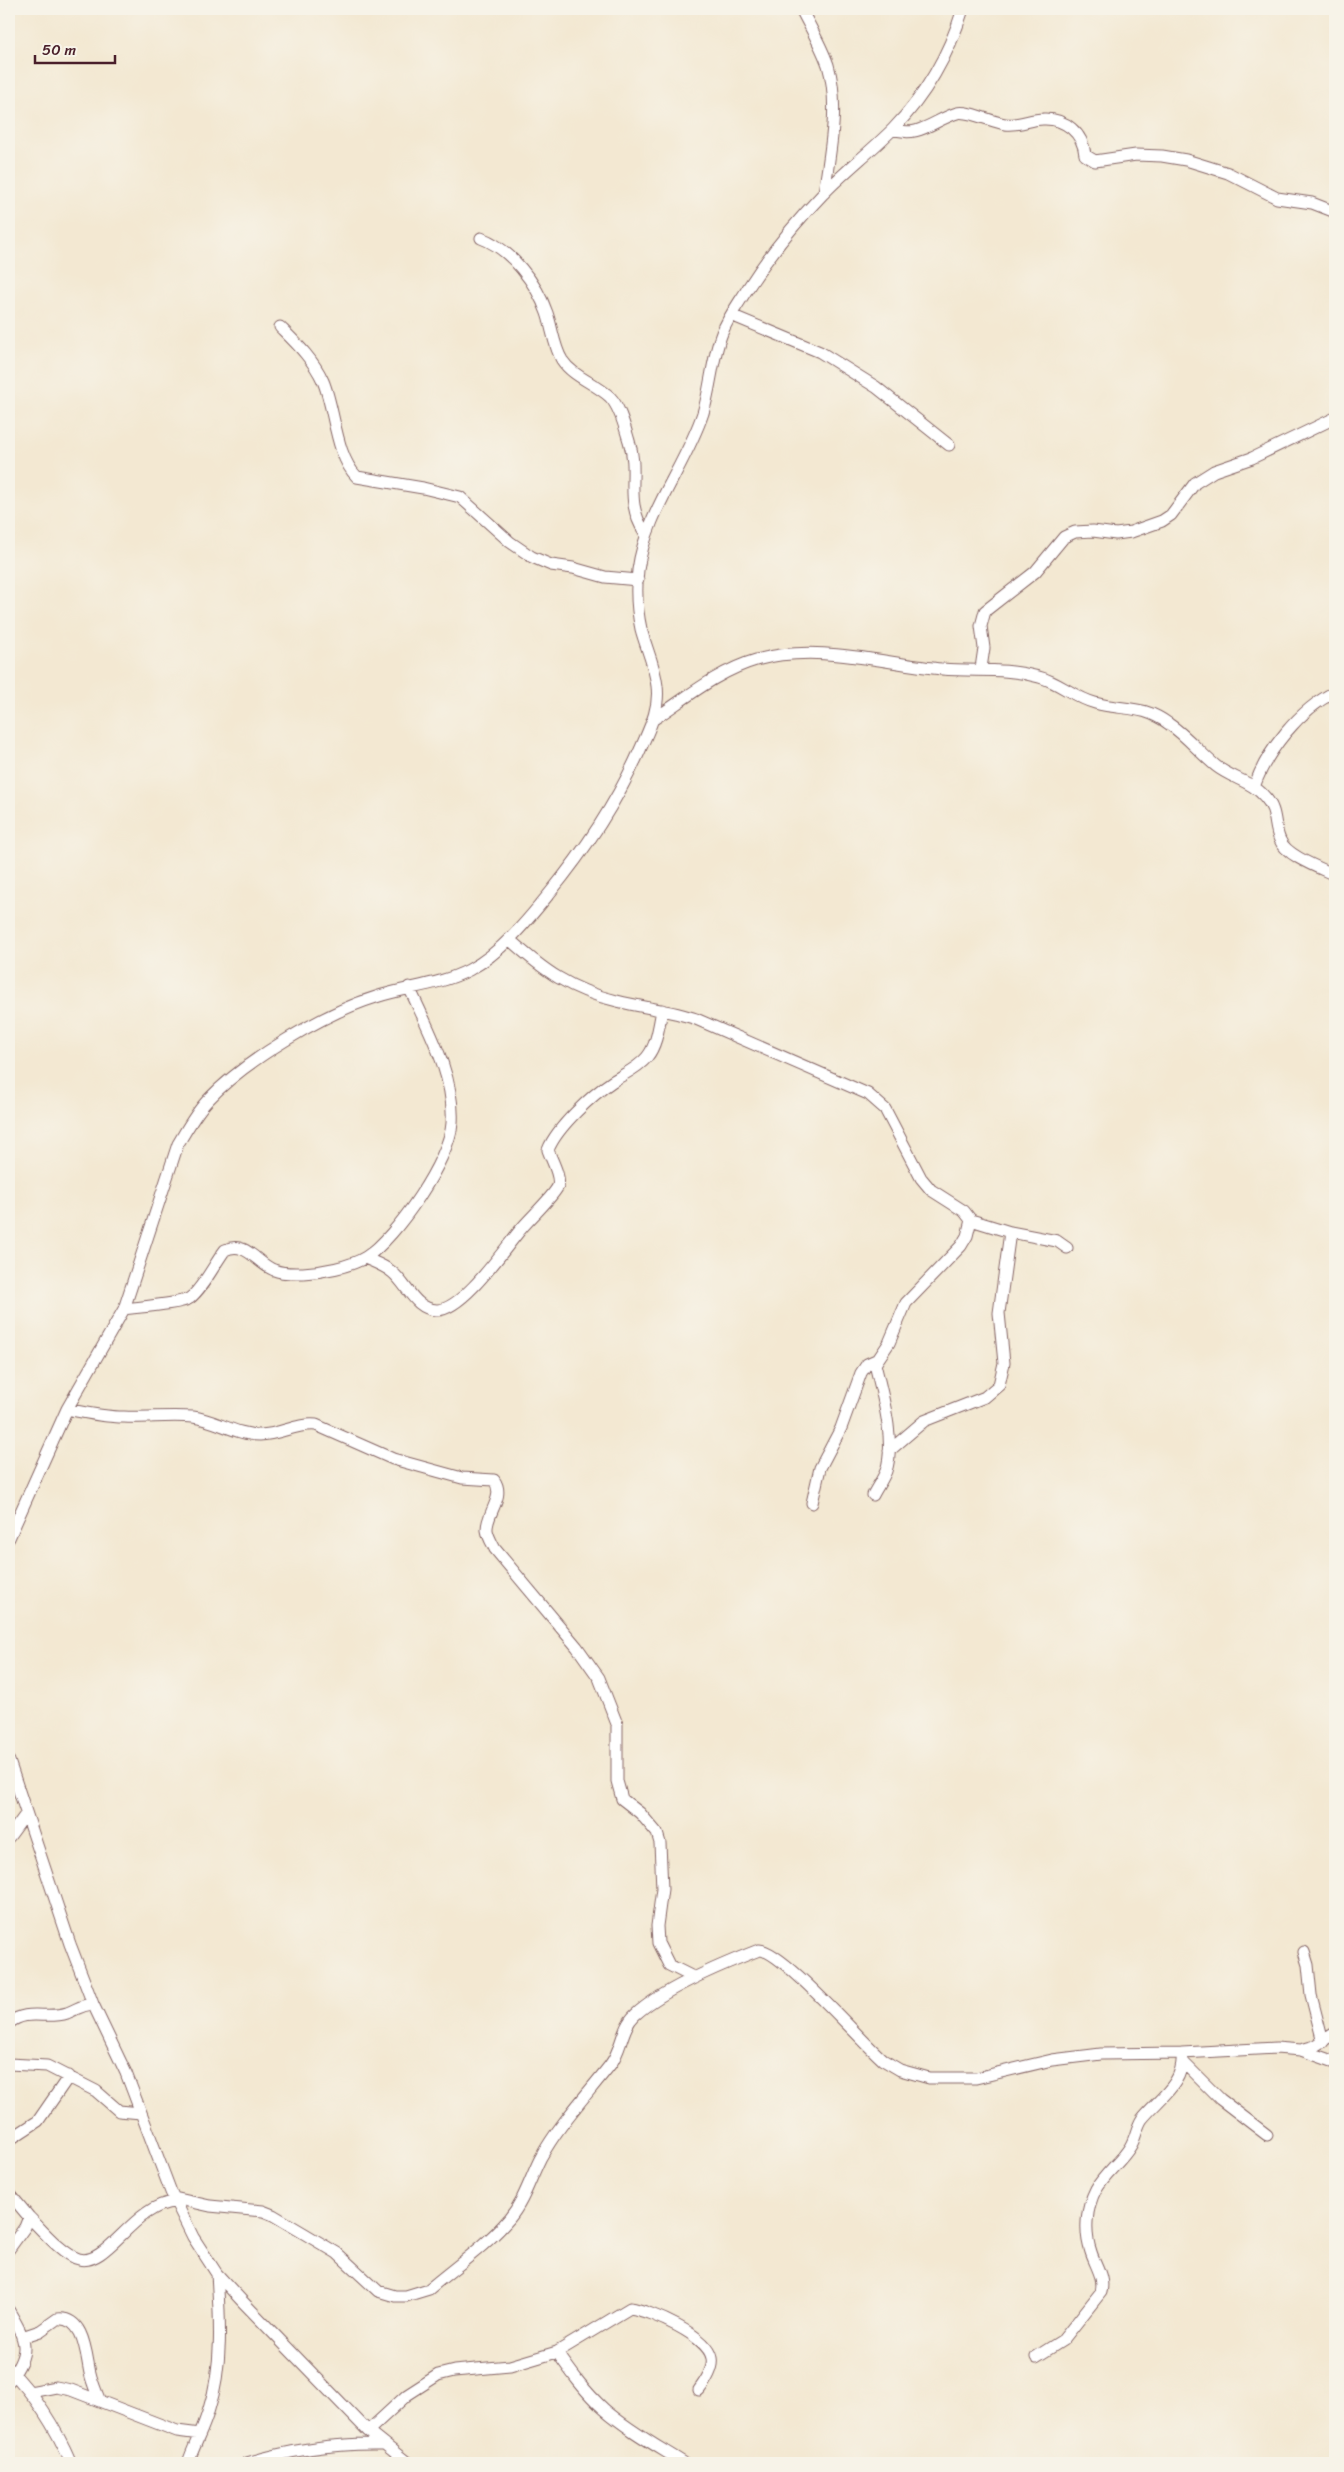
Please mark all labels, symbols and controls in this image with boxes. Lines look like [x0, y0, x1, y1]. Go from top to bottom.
scale bar [35, 32, 115, 64]
text: 50 m [42, 37, 77, 63]

